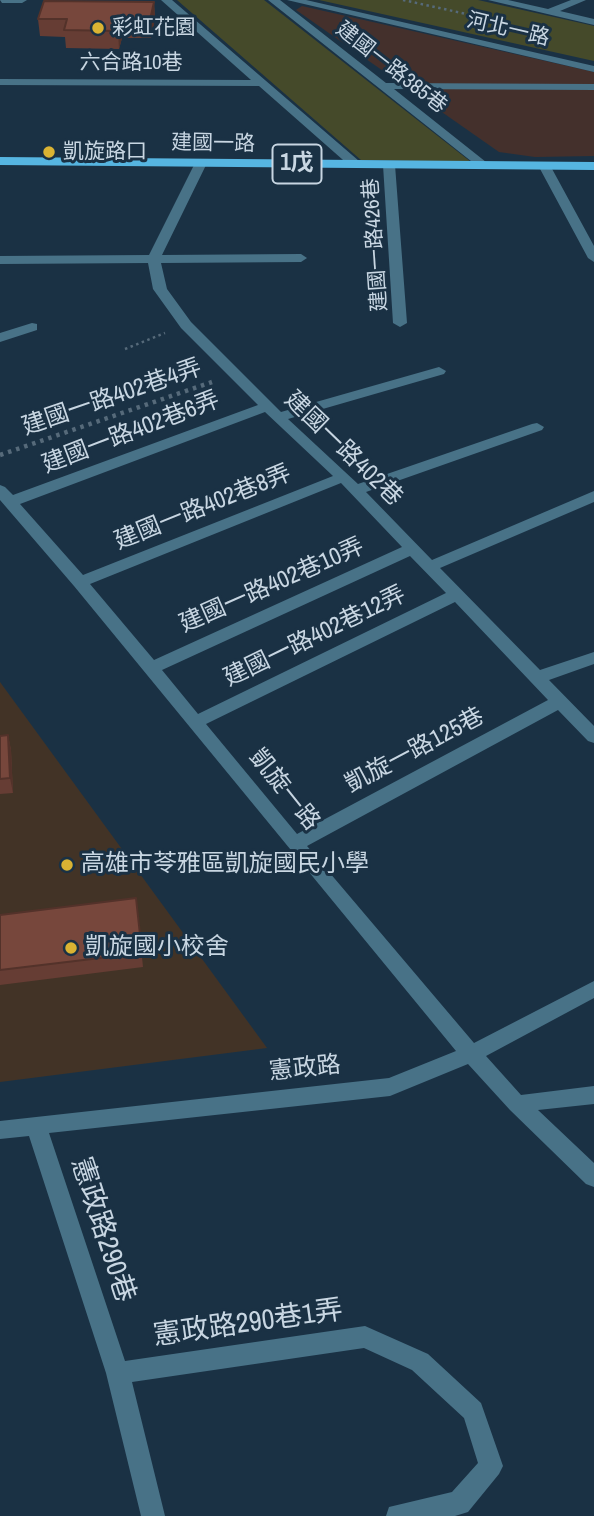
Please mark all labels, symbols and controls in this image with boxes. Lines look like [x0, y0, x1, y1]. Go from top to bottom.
street label: 河北一路 [464, 8, 552, 52]
place label: 彩虹花園 [112, 15, 196, 41]
street label: 建國一路385巷 [331, 17, 451, 119]
marker: 彩虹花園 [90, 20, 106, 36]
street label: 六合路10巷 [79, 50, 183, 76]
street label: 建國一路 [171, 131, 255, 157]
place label: 凱旋路口 [63, 139, 147, 165]
marker: 凱旋路口 [41, 144, 57, 160]
road number: 1戊 [272, 144, 322, 183]
street label: 建國一路426巷 [359, 177, 393, 313]
street label: 建國一路402巷4弄 [19, 354, 205, 442]
street label: 建國一路402巷6弄 [38, 386, 224, 480]
street label: 建國一路402巷 [278, 386, 408, 512]
street label: 建國一路402巷8弄 [111, 459, 295, 557]
street label: 建國一路402巷10弄 [175, 532, 369, 640]
street label: 建國一路402巷12弄 [219, 581, 411, 693]
street label: 凱旋一路125巷 [341, 702, 489, 800]
street label: 凱旋一路 [243, 744, 325, 836]
place label: 高雄市苓雅區凱旋國民小學 [81, 851, 369, 879]
marker: 高雄市苓雅區凱旋國民小學 [59, 857, 75, 873]
place label: 凱旋國小校舍 [85, 934, 229, 962]
marker: 凱旋國小校舍 [63, 940, 79, 956]
street label: 憲政路 [268, 1051, 342, 1087]
street label: 憲政路290巷 [63, 1153, 141, 1307]
street label: 憲政路290巷1弄 [151, 1294, 345, 1354]

